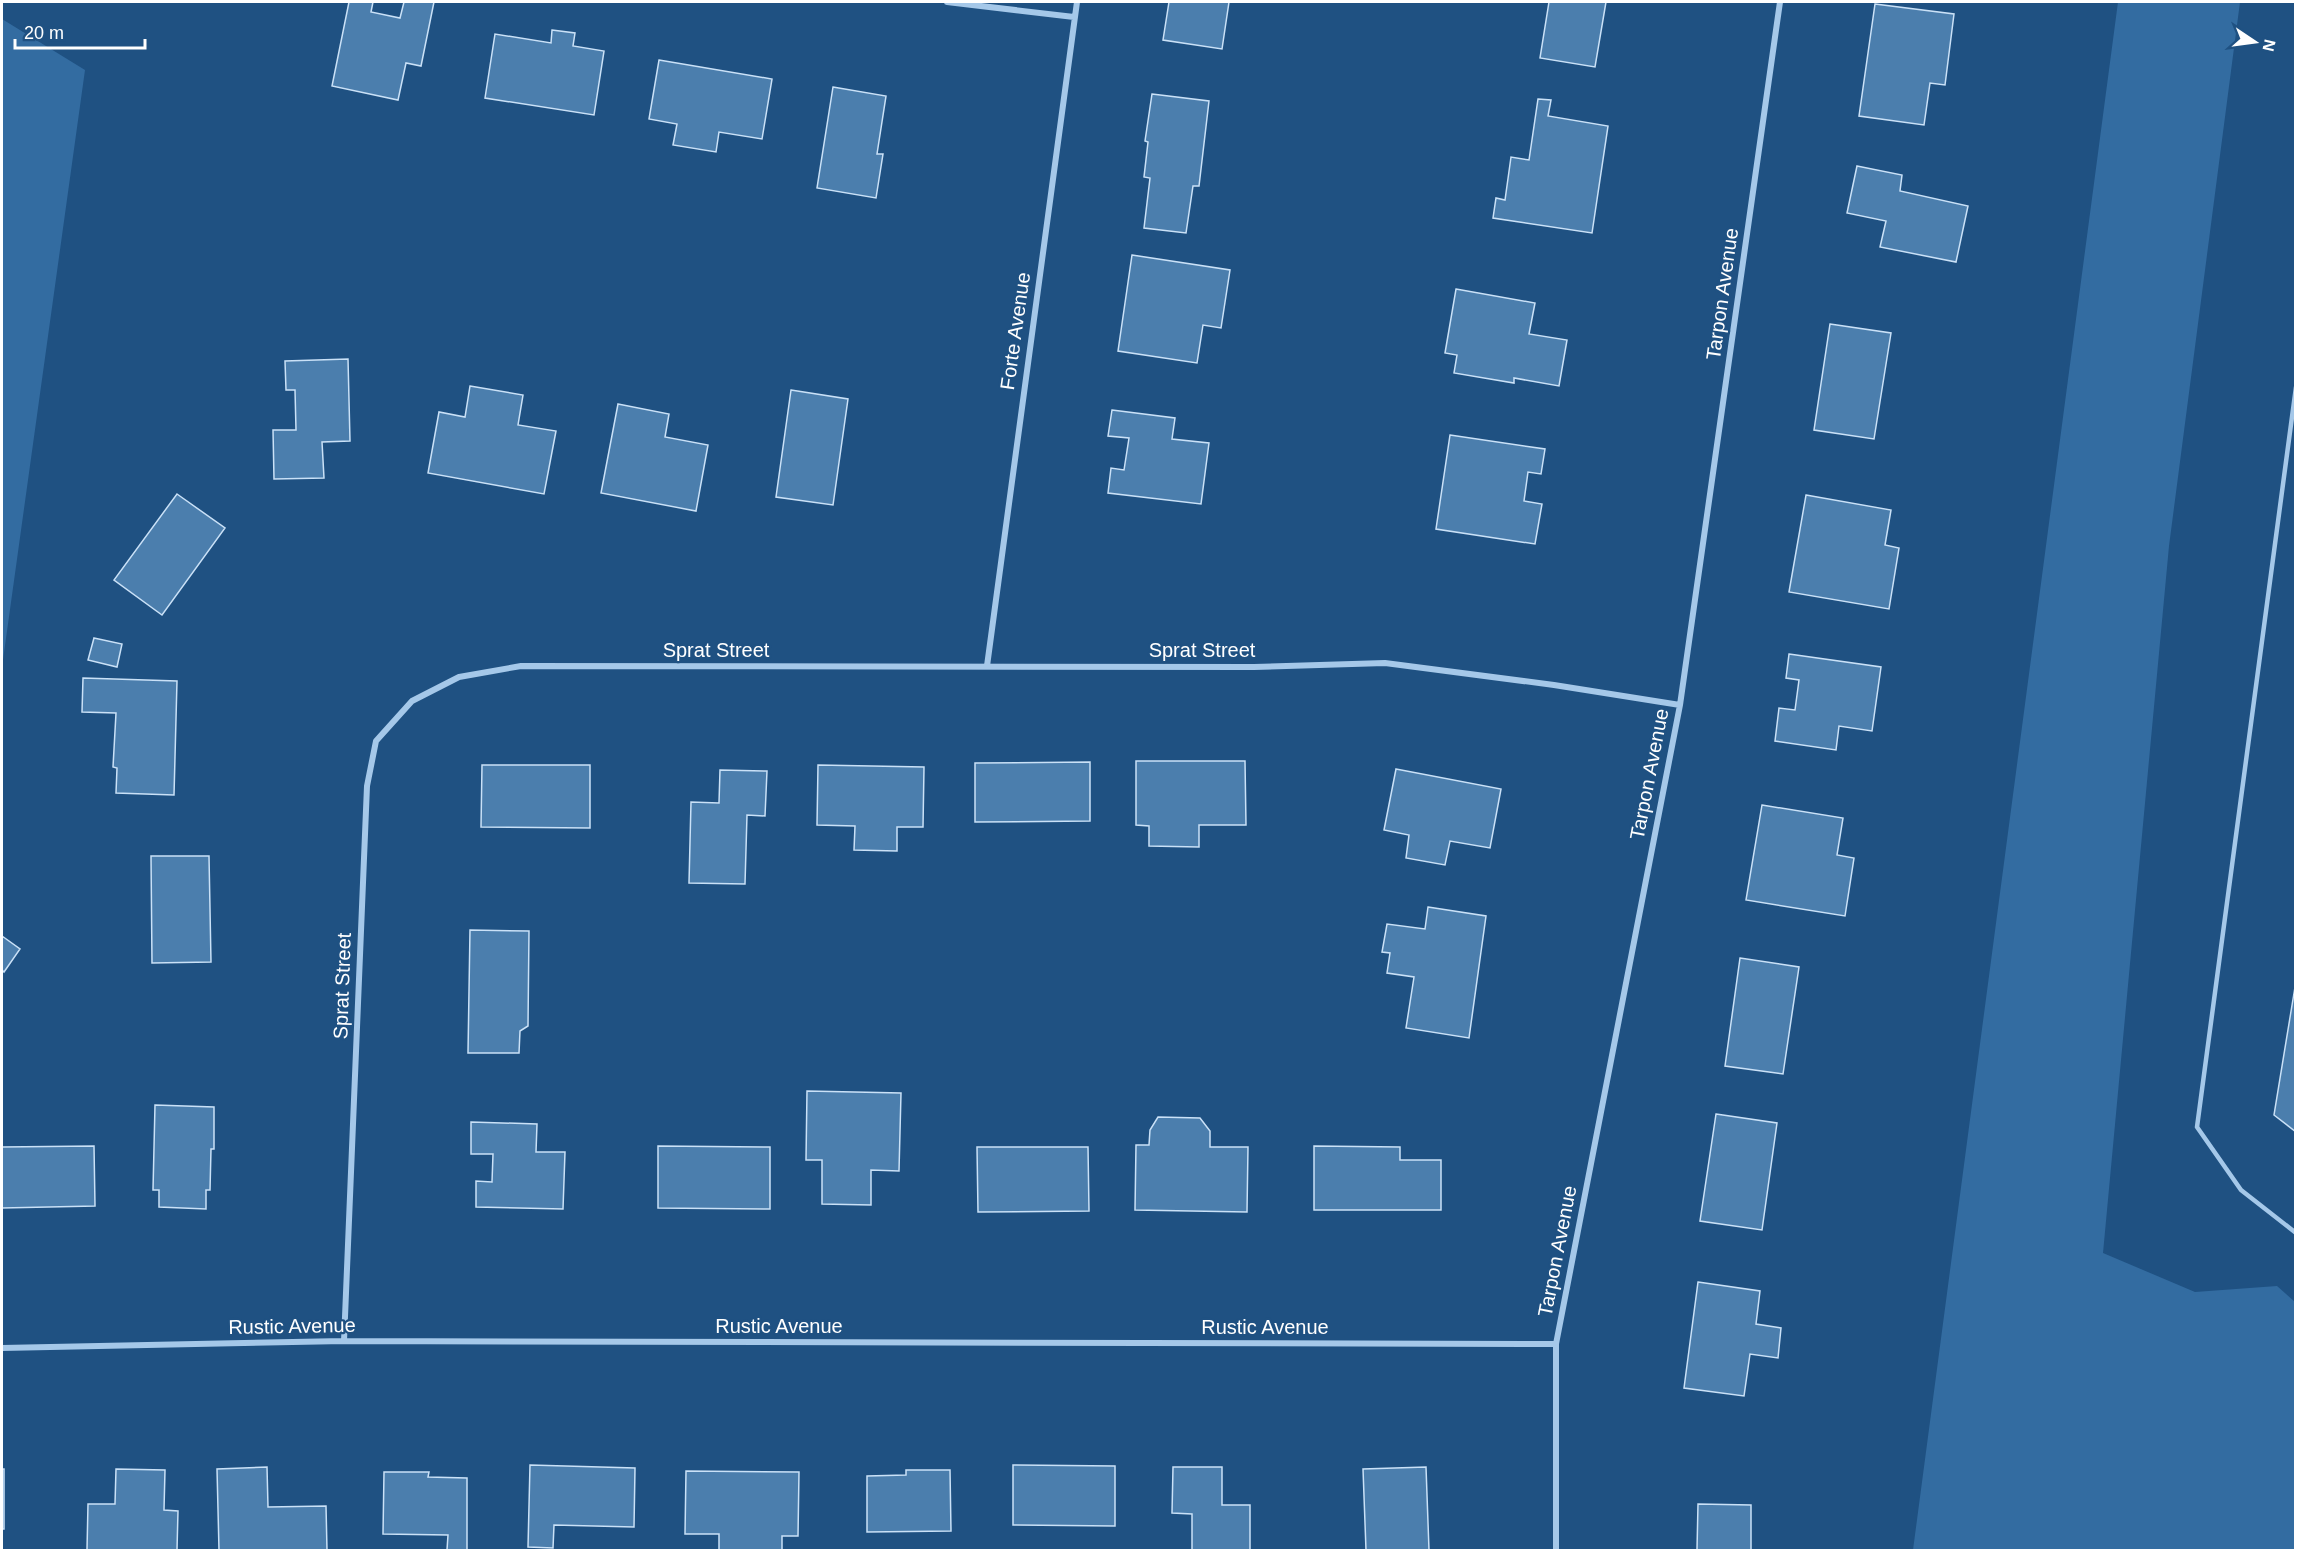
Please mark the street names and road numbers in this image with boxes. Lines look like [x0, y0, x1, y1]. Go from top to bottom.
street label: Tarpon Avenue [1702, 227, 1742, 361]
street label: Forte Avenue [996, 271, 1034, 391]
street label: Sprat Street [663, 639, 770, 661]
street label: Sprat Street [1149, 639, 1256, 661]
street label: Tarpon Avenue [1626, 707, 1672, 841]
street label: Sprat Street [329, 932, 355, 1040]
street label: Tarpon Avenue [1534, 1184, 1580, 1318]
street label: Rustic Avenue [228, 1314, 356, 1338]
street label: Rustic Avenue [715, 1315, 843, 1337]
street label: Rustic Avenue [1201, 1316, 1329, 1338]

